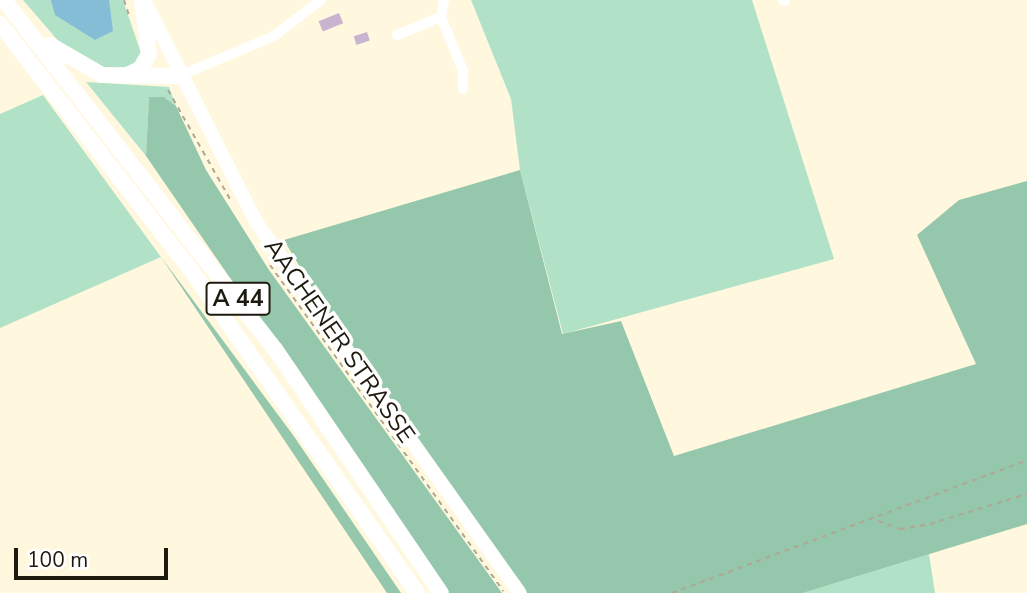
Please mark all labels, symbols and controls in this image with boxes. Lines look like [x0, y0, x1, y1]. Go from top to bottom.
street label: AACHENER STRASSE [258, 233, 420, 449]
road number: A 44 [205, 280, 271, 318]
scale bar [18, 534, 172, 578]
text: 100 m [27, 546, 88, 574]

